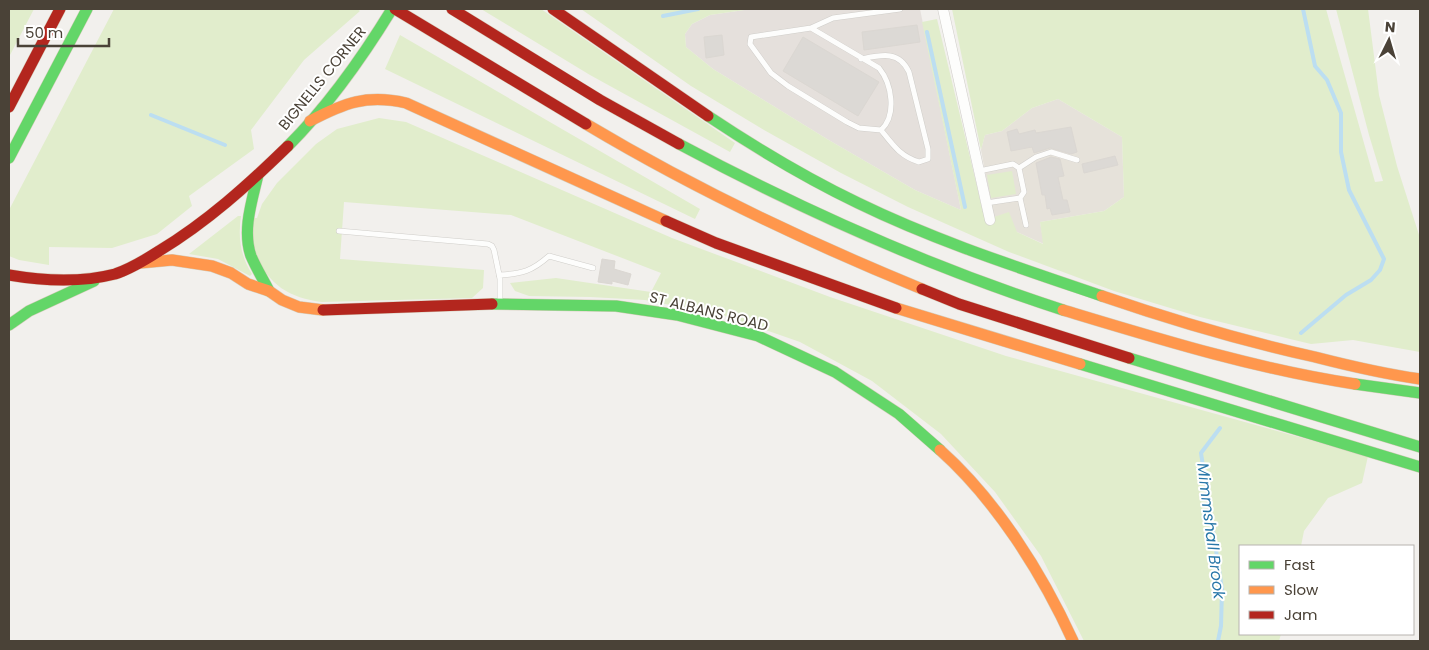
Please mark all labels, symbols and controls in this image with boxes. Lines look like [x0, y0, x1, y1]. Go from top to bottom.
scale bar [18, 15, 109, 47]
north arrow [1364, 15, 1414, 65]
text: N [1384, 17, 1396, 37]
street label: BIGNELLS CORNER [273, 21, 371, 135]
text: 50 m [25, 22, 63, 43]
street label: ST ALBANS ROAD [647, 286, 771, 336]
water label: Mimmshall Brook [1191, 462, 1231, 601]
legend [1239, 545, 1414, 635]
text: Fast [1284, 554, 1315, 575]
text: Slow [1284, 579, 1319, 600]
text: Jam [1284, 604, 1318, 625]

